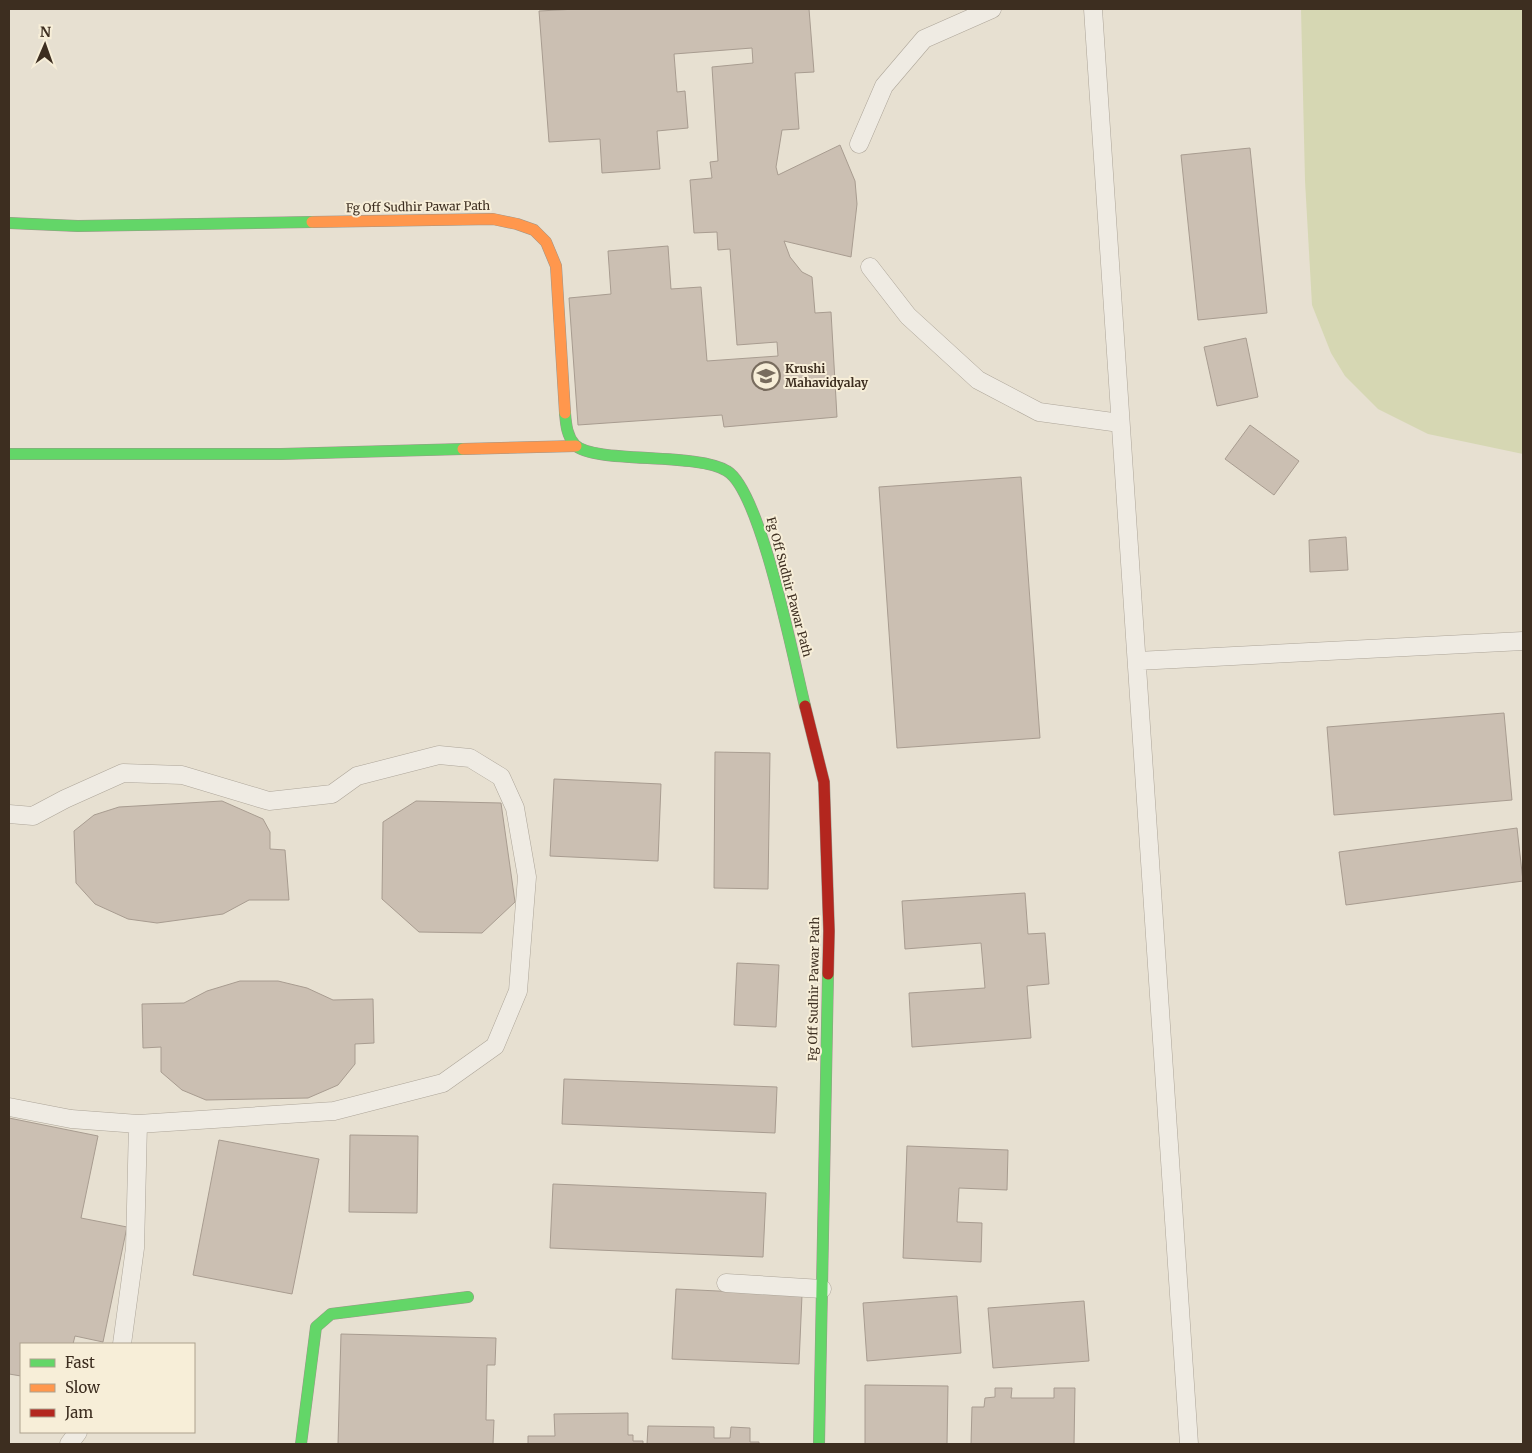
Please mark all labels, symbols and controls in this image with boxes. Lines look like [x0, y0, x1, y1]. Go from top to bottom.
north arrow [20, 20, 70, 70]
text: N [40, 23, 51, 41]
street label: Fg Off Sudhir Pawar Path [346, 198, 490, 215]
school or university icon: Krushi Mahavidyalay [751, 361, 781, 391]
place label: Krushi Mahavidyalay [785, 361, 869, 390]
street label: Fg Off Sudhir Pawar Path [764, 515, 815, 659]
street label: Fg Off Sudhir Pawar Path [805, 917, 822, 1061]
legend [20, 1343, 195, 1433]
text: Fast [65, 1353, 95, 1372]
text: Slow [65, 1378, 100, 1397]
text: Jam [64, 1403, 93, 1422]

